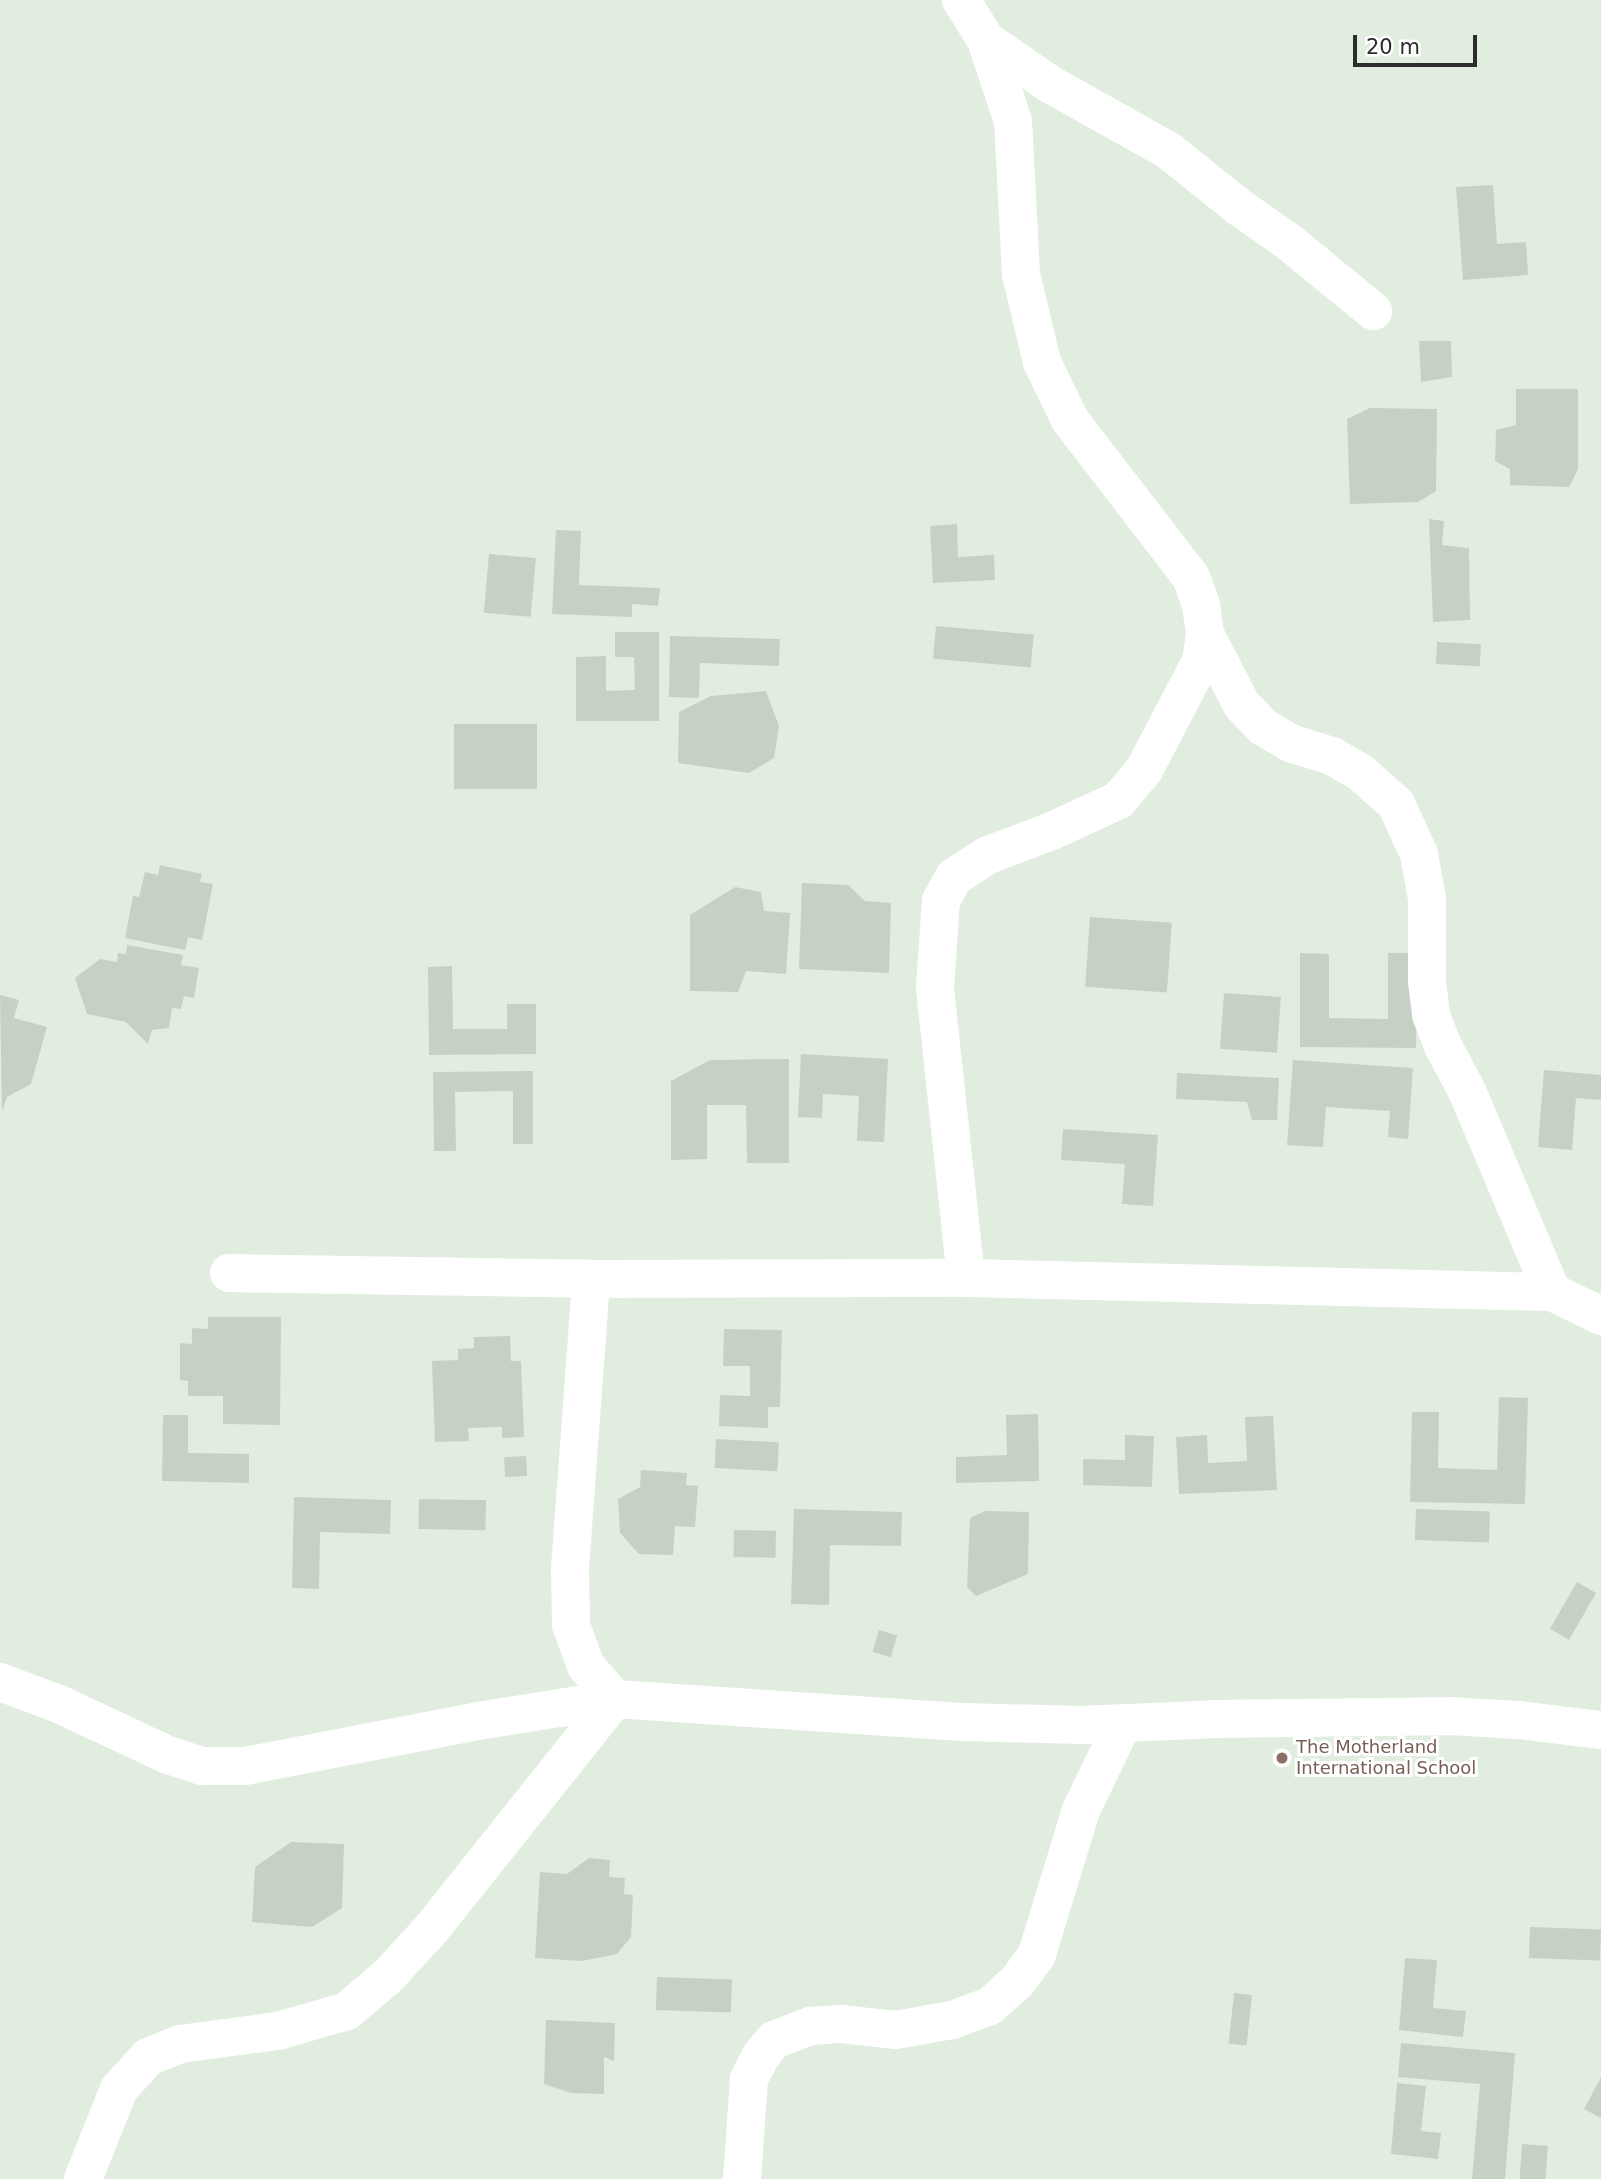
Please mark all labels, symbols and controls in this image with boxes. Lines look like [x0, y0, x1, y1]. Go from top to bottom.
scale bar [1356, 21, 1480, 65]
text: 20 m [1366, 35, 1420, 59]
place label: The Motherland International School [1296, 1737, 1476, 1780]
marker: The Motherland International School [1274, 1750, 1290, 1766]

